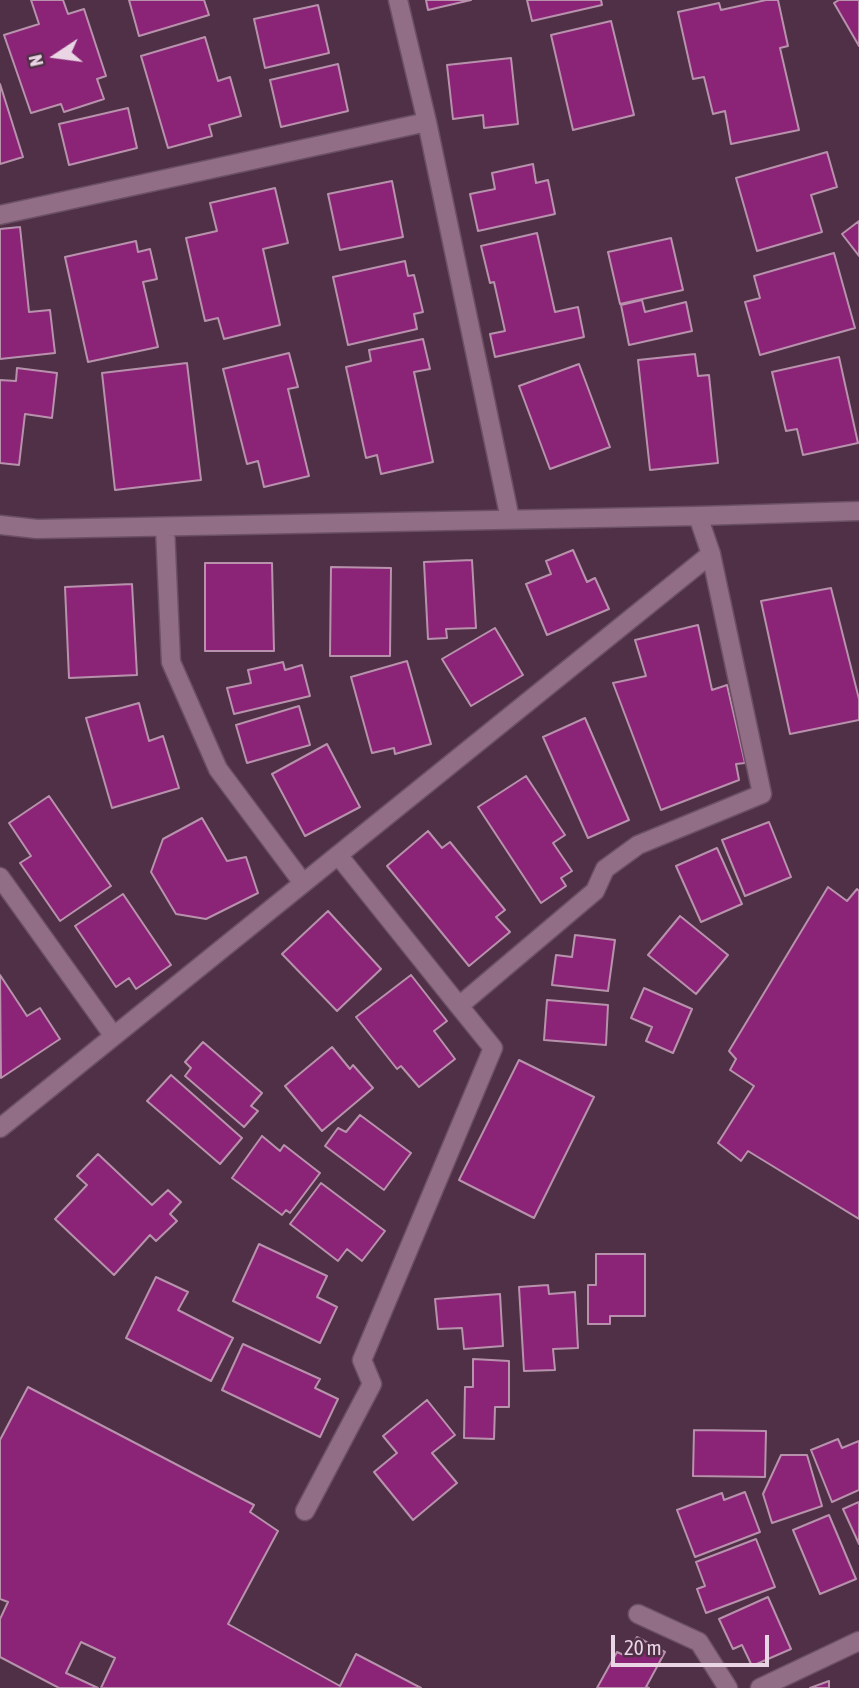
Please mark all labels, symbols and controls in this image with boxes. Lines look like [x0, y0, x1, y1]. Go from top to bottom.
north arrow [21, 21, 91, 91]
text: N [24, 53, 48, 69]
scale bar [614, 1622, 772, 1666]
text: 20 m [624, 1635, 662, 1659]

